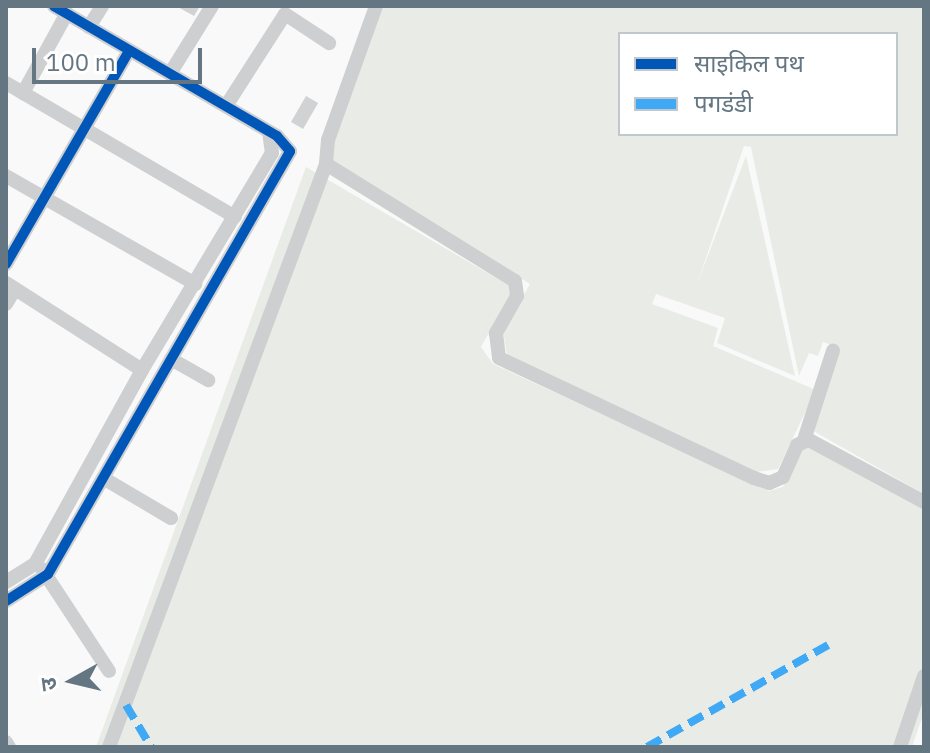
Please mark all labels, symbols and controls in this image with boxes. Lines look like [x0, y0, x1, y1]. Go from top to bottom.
scale bar [36, 32, 206, 82]
legend [618, 32, 898, 136]
text: 100 m [46, 46, 116, 78]
text: साइकिल पथ [694, 47, 804, 79]
text: पगडंडी [694, 87, 753, 119]
north arrow [32, 641, 112, 721]
text: उ [32, 676, 63, 693]

